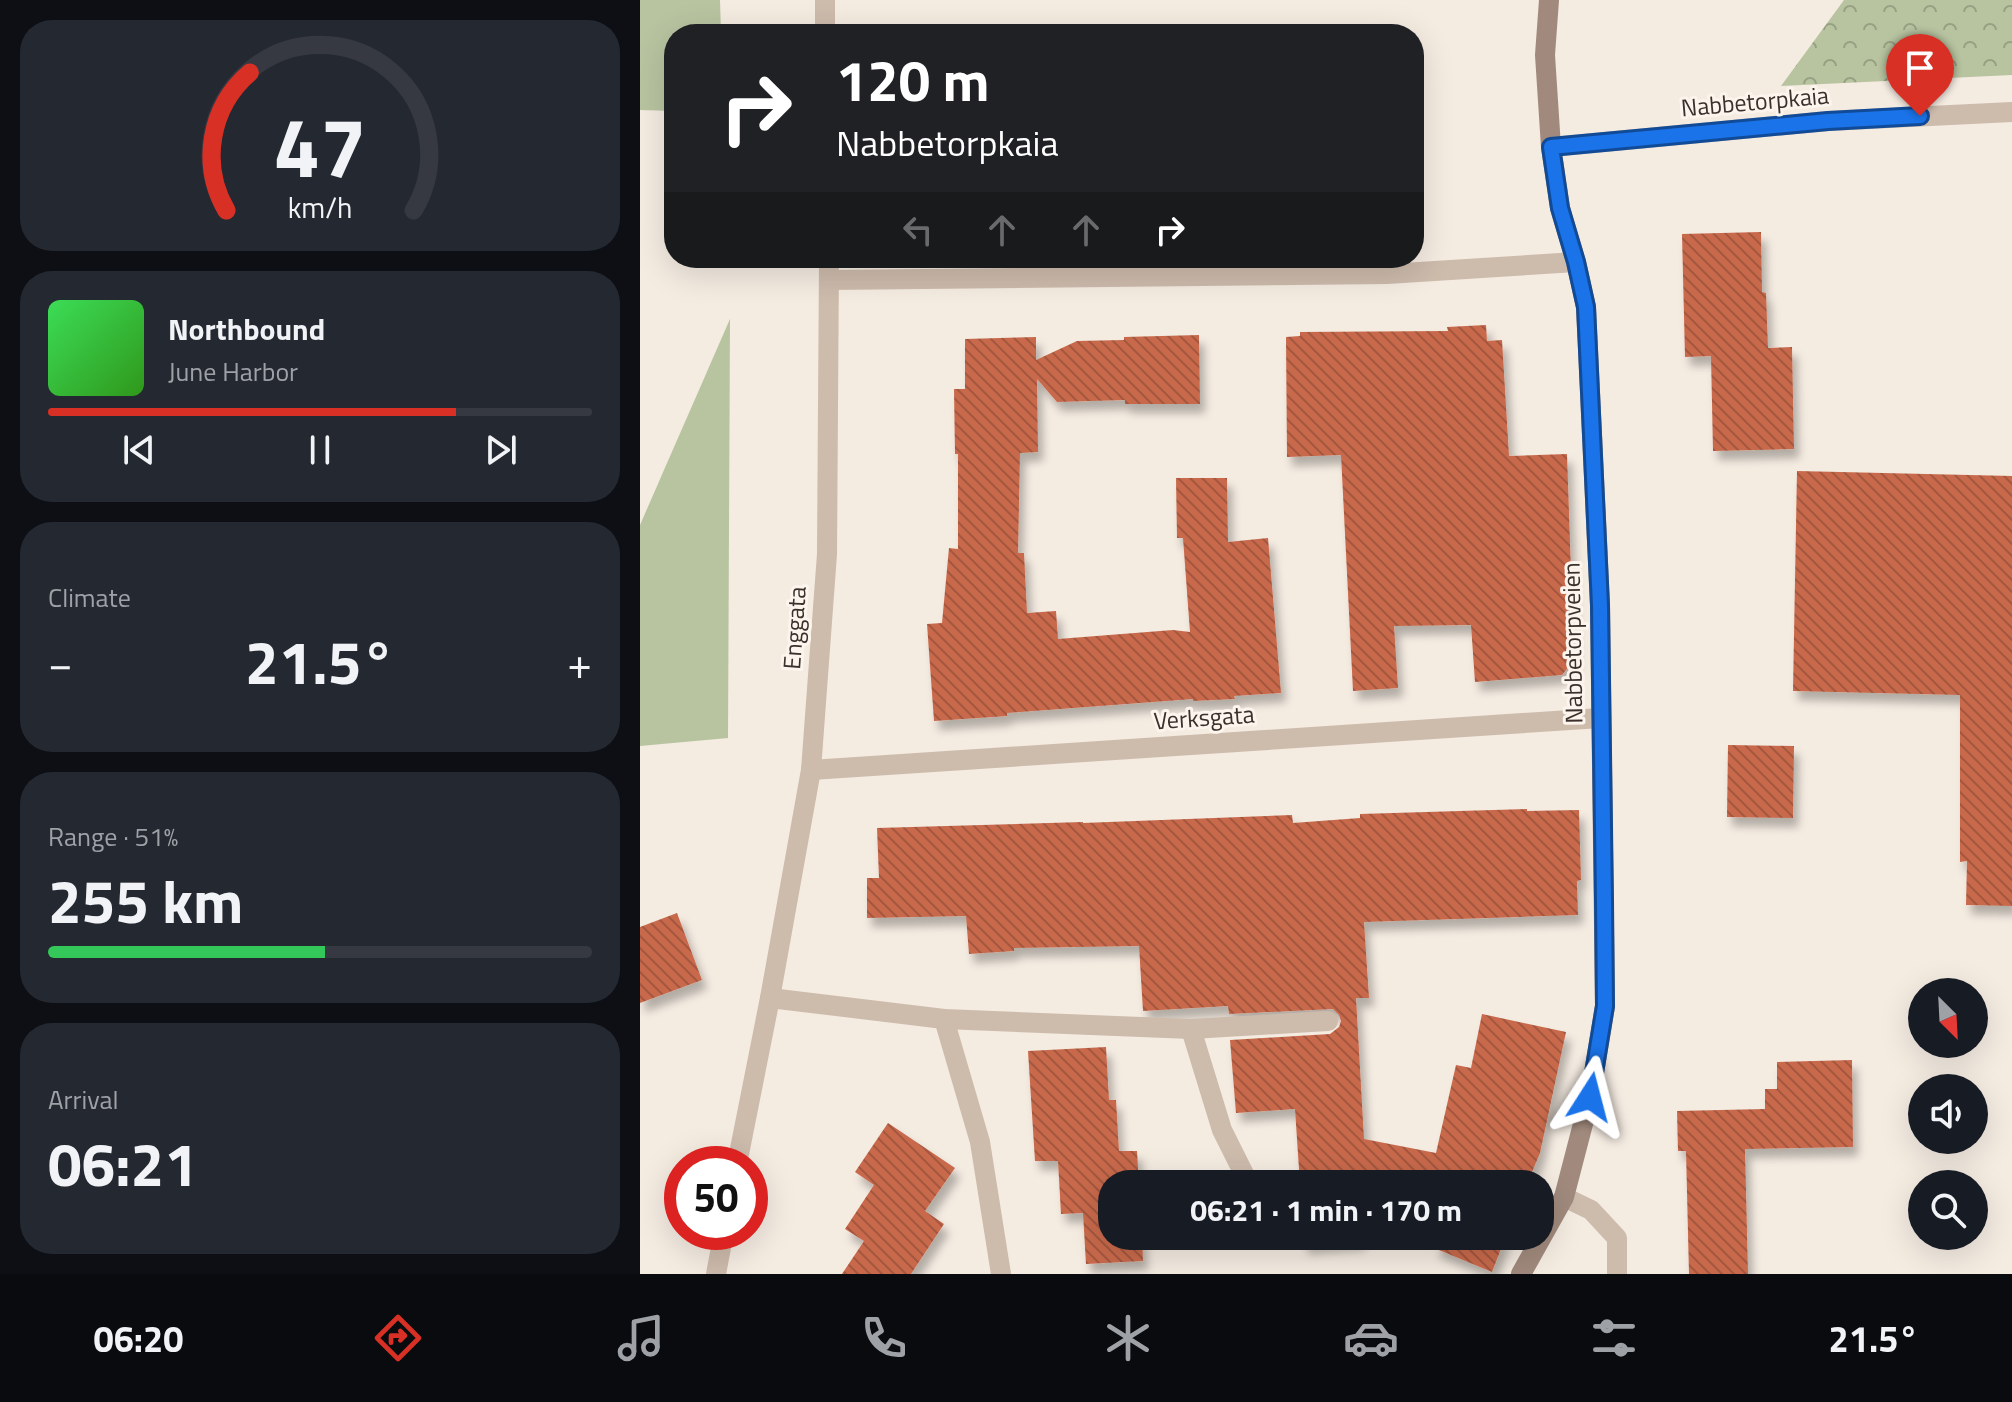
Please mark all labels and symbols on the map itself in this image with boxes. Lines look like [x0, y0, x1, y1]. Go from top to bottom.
pin [1886, 34, 1954, 116]
street label: Nabbetorpkaia [1679, 77, 1830, 125]
street label: Nabbetorpveien [1553, 562, 1591, 724]
street label: Enggata [773, 585, 815, 671]
street label: Verksgata [1152, 696, 1256, 738]
north arrow [1908, 978, 1988, 1058]
position arrow [1548, 1055, 1632, 1139]
speed limit sign: 50 [664, 1146, 768, 1250]

